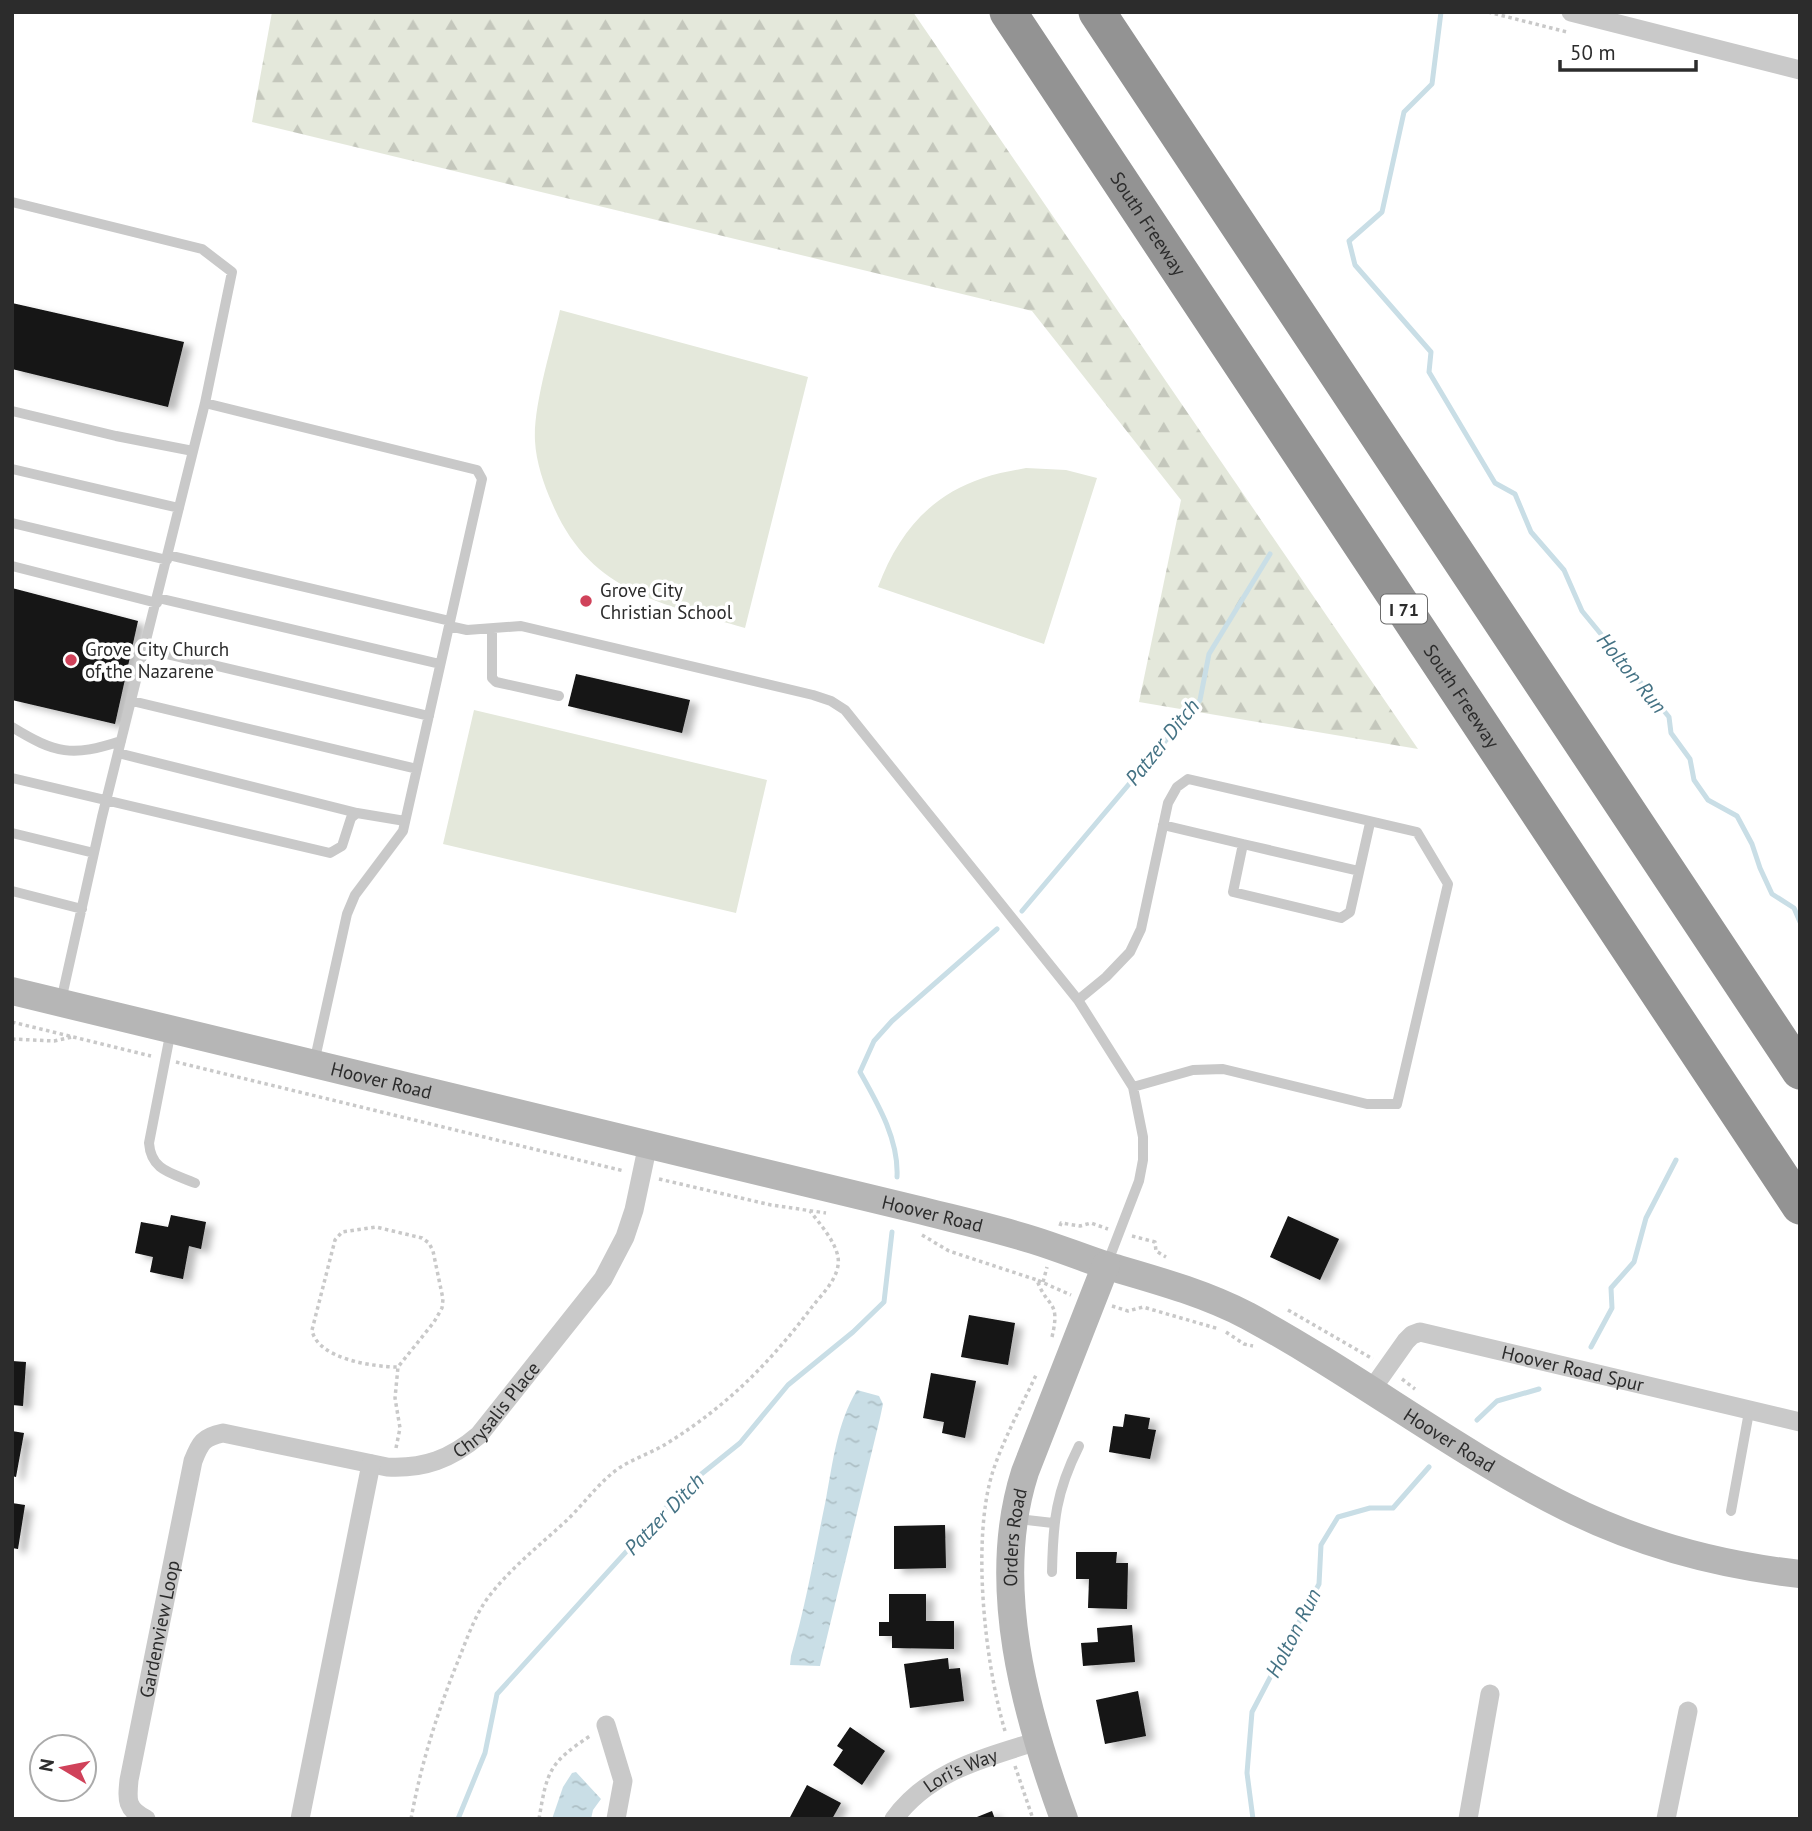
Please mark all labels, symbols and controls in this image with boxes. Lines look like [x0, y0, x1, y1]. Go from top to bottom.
scale bar [1560, 28, 1696, 72]
text: 50 m [1570, 39, 1616, 66]
street label: South Freeway [1105, 167, 1192, 280]
place label: Grove City Christian School [600, 578, 733, 624]
marker: Grove City Christian School [578, 593, 594, 609]
road number: I 71 [1381, 594, 1427, 624]
water label: Holton Run [1591, 627, 1673, 719]
place label: Grove City Church of the Nazarene [85, 637, 229, 683]
street label: South Freeway [1419, 640, 1505, 753]
marker: Grove City Church of the Nazarene [63, 652, 79, 668]
water label: Patzer Ditch [1119, 693, 1205, 791]
street label: Hoover Road [328, 1056, 434, 1104]
street label: Hoover Road [880, 1189, 986, 1237]
street label: Hoover Road Spur [1499, 1340, 1647, 1397]
street label: Chrysalis Place [448, 1357, 545, 1463]
street label: Hoover Road [1399, 1402, 1500, 1478]
water label: Patzer Ditch [618, 1467, 710, 1561]
street label: Orders Road [998, 1486, 1032, 1587]
street label: Gardenview Loop [134, 1558, 185, 1700]
water label: Holton Run [1259, 1584, 1327, 1682]
north arrow [28, 1733, 98, 1803]
street label: Lori's Way [918, 1742, 1001, 1798]
text: N [33, 1757, 59, 1773]

